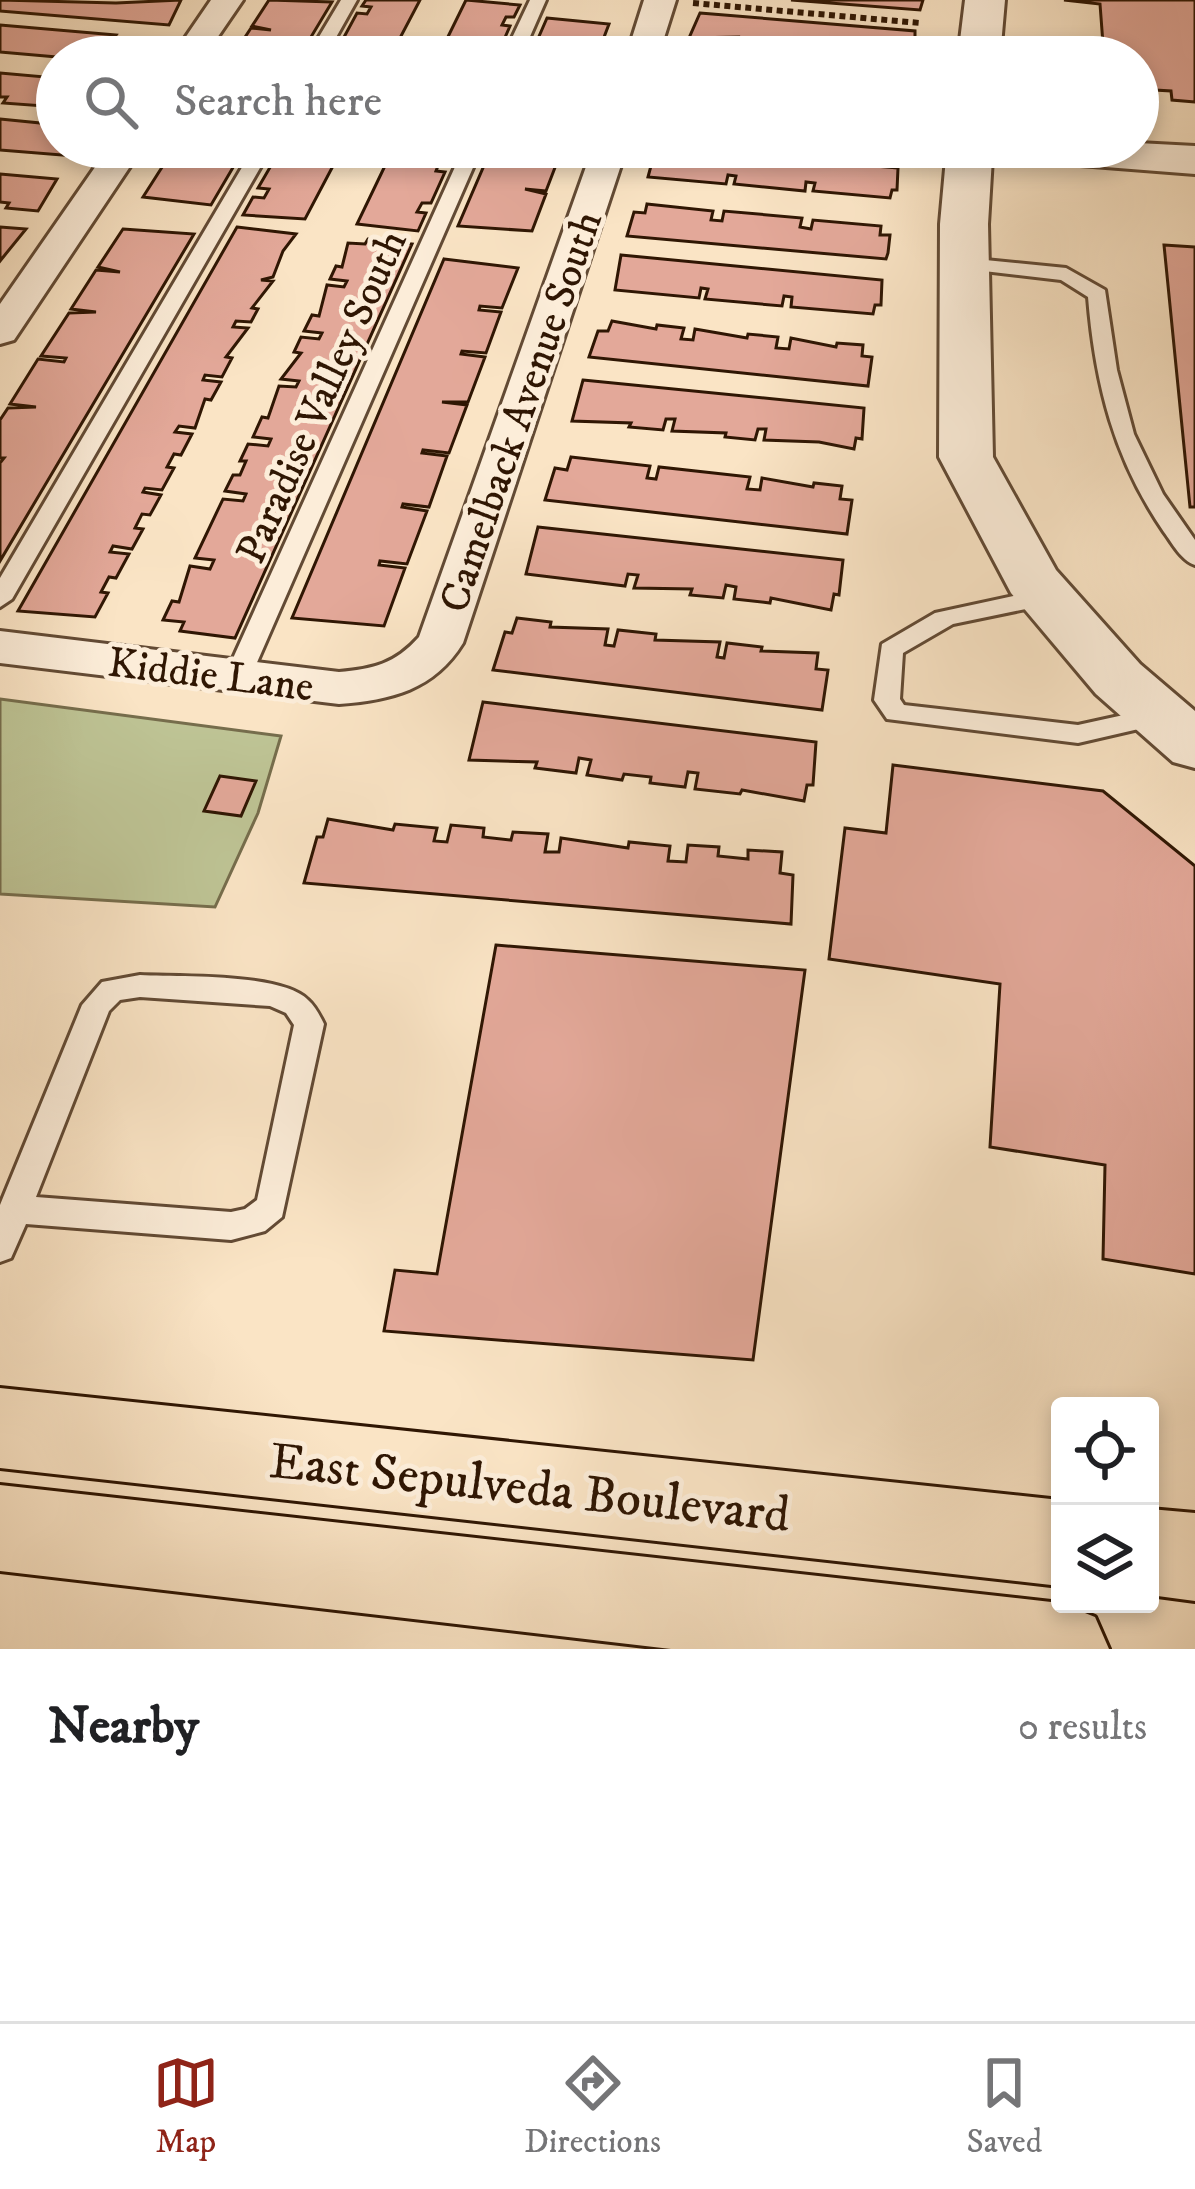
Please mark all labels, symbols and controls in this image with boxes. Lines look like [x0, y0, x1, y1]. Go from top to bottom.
search box [36, 36, 1159, 168]
icon: search [78, 69, 144, 135]
text: Search here [174, 74, 382, 130]
street label: Camelback Avenue South [429, 205, 615, 619]
street label: Paradise Valley South [226, 223, 420, 572]
street label: Kiddie Lane [105, 638, 316, 714]
map controls [1051, 1397, 1159, 1613]
button: locate [1051, 1397, 1159, 1505]
street label: East Sepulveda Boulevard [266, 1430, 794, 1548]
button: layers [1051, 1505, 1159, 1613]
text: Nearby [48, 1695, 199, 1759]
text: 0 results [1018, 1703, 1147, 1752]
tab: Map [153, 2050, 219, 2163]
tab: Directions [524, 2050, 661, 2163]
tab: Saved [966, 2050, 1042, 2163]

